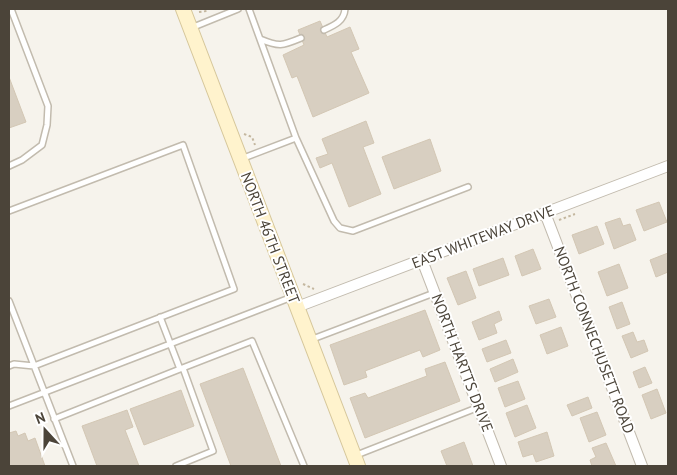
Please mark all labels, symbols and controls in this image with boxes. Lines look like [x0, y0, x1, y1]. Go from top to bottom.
street label: NORTH 46TH STREET [237, 169, 305, 307]
street label: EAST WHITEWAY DRIVE [409, 201, 557, 272]
street label: NORTH CONNECHUSETT ROAD [550, 244, 639, 436]
street label: NORTH HARTTS DRIVE [427, 291, 498, 434]
north arrow [20, 405, 70, 455]
text: N [33, 408, 48, 428]

